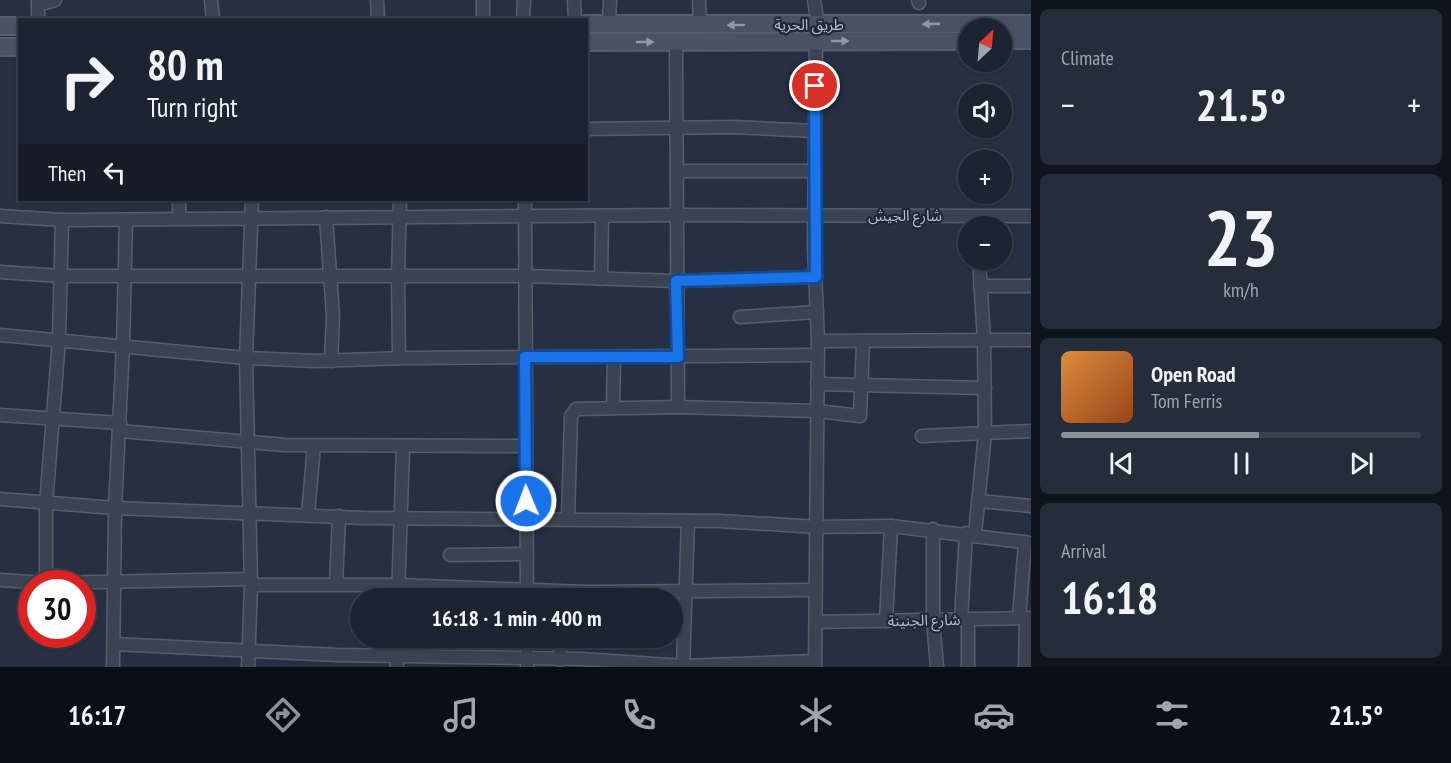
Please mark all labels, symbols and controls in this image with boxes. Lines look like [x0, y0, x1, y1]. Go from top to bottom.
street label: طريق الحرية [774, 15, 844, 35]
north arrow [958, 18, 1012, 72]
map controls [958, 18, 1012, 270]
one-way arrow [921, 19, 940, 29]
one-way arrow [726, 20, 745, 29]
one-way arrow [830, 36, 849, 46]
text: 80 m [147, 37, 224, 92]
one-way arrow [635, 37, 654, 47]
icon: right [48, 42, 126, 120]
text: Climate [1061, 45, 1114, 71]
pin [789, 60, 840, 111]
icon: arrive [798, 69, 831, 102]
text: 21.5° [1196, 75, 1286, 133]
text: − [1061, 83, 1075, 126]
text: + [1407, 83, 1421, 126]
button: sound [958, 84, 1012, 138]
text: Turn right [147, 90, 238, 124]
button: + [958, 150, 1012, 204]
icon: left [98, 156, 131, 189]
text: Then [48, 159, 86, 187]
text: 23 [1204, 187, 1278, 288]
street label: شارع الجيش [868, 206, 942, 228]
button: − [958, 216, 1012, 270]
text: km/h [1223, 277, 1259, 303]
text: Open Road [1151, 360, 1236, 388]
text: Tom Ferris [1151, 388, 1222, 414]
icon: previous [1105, 447, 1138, 480]
icon: pause [1225, 447, 1258, 480]
icon: next [1345, 447, 1378, 480]
position arrow [494, 469, 558, 533]
text: Arrival [1061, 538, 1106, 564]
text: 16:18 [1061, 568, 1158, 626]
speed limit sign: 30 [18, 570, 96, 648]
text: 16:18 · 1 min · 400 m [431, 604, 602, 632]
street label: شارع الجنينة [888, 610, 961, 633]
icon: directions [262, 694, 304, 736]
icon: music [440, 694, 482, 736]
icon: phone [618, 694, 660, 736]
icon: climate [795, 694, 837, 736]
icon: car [973, 694, 1015, 736]
icon: filters [1151, 694, 1193, 736]
text: 16:17 [68, 698, 126, 732]
text: 21.5° [1329, 698, 1383, 732]

